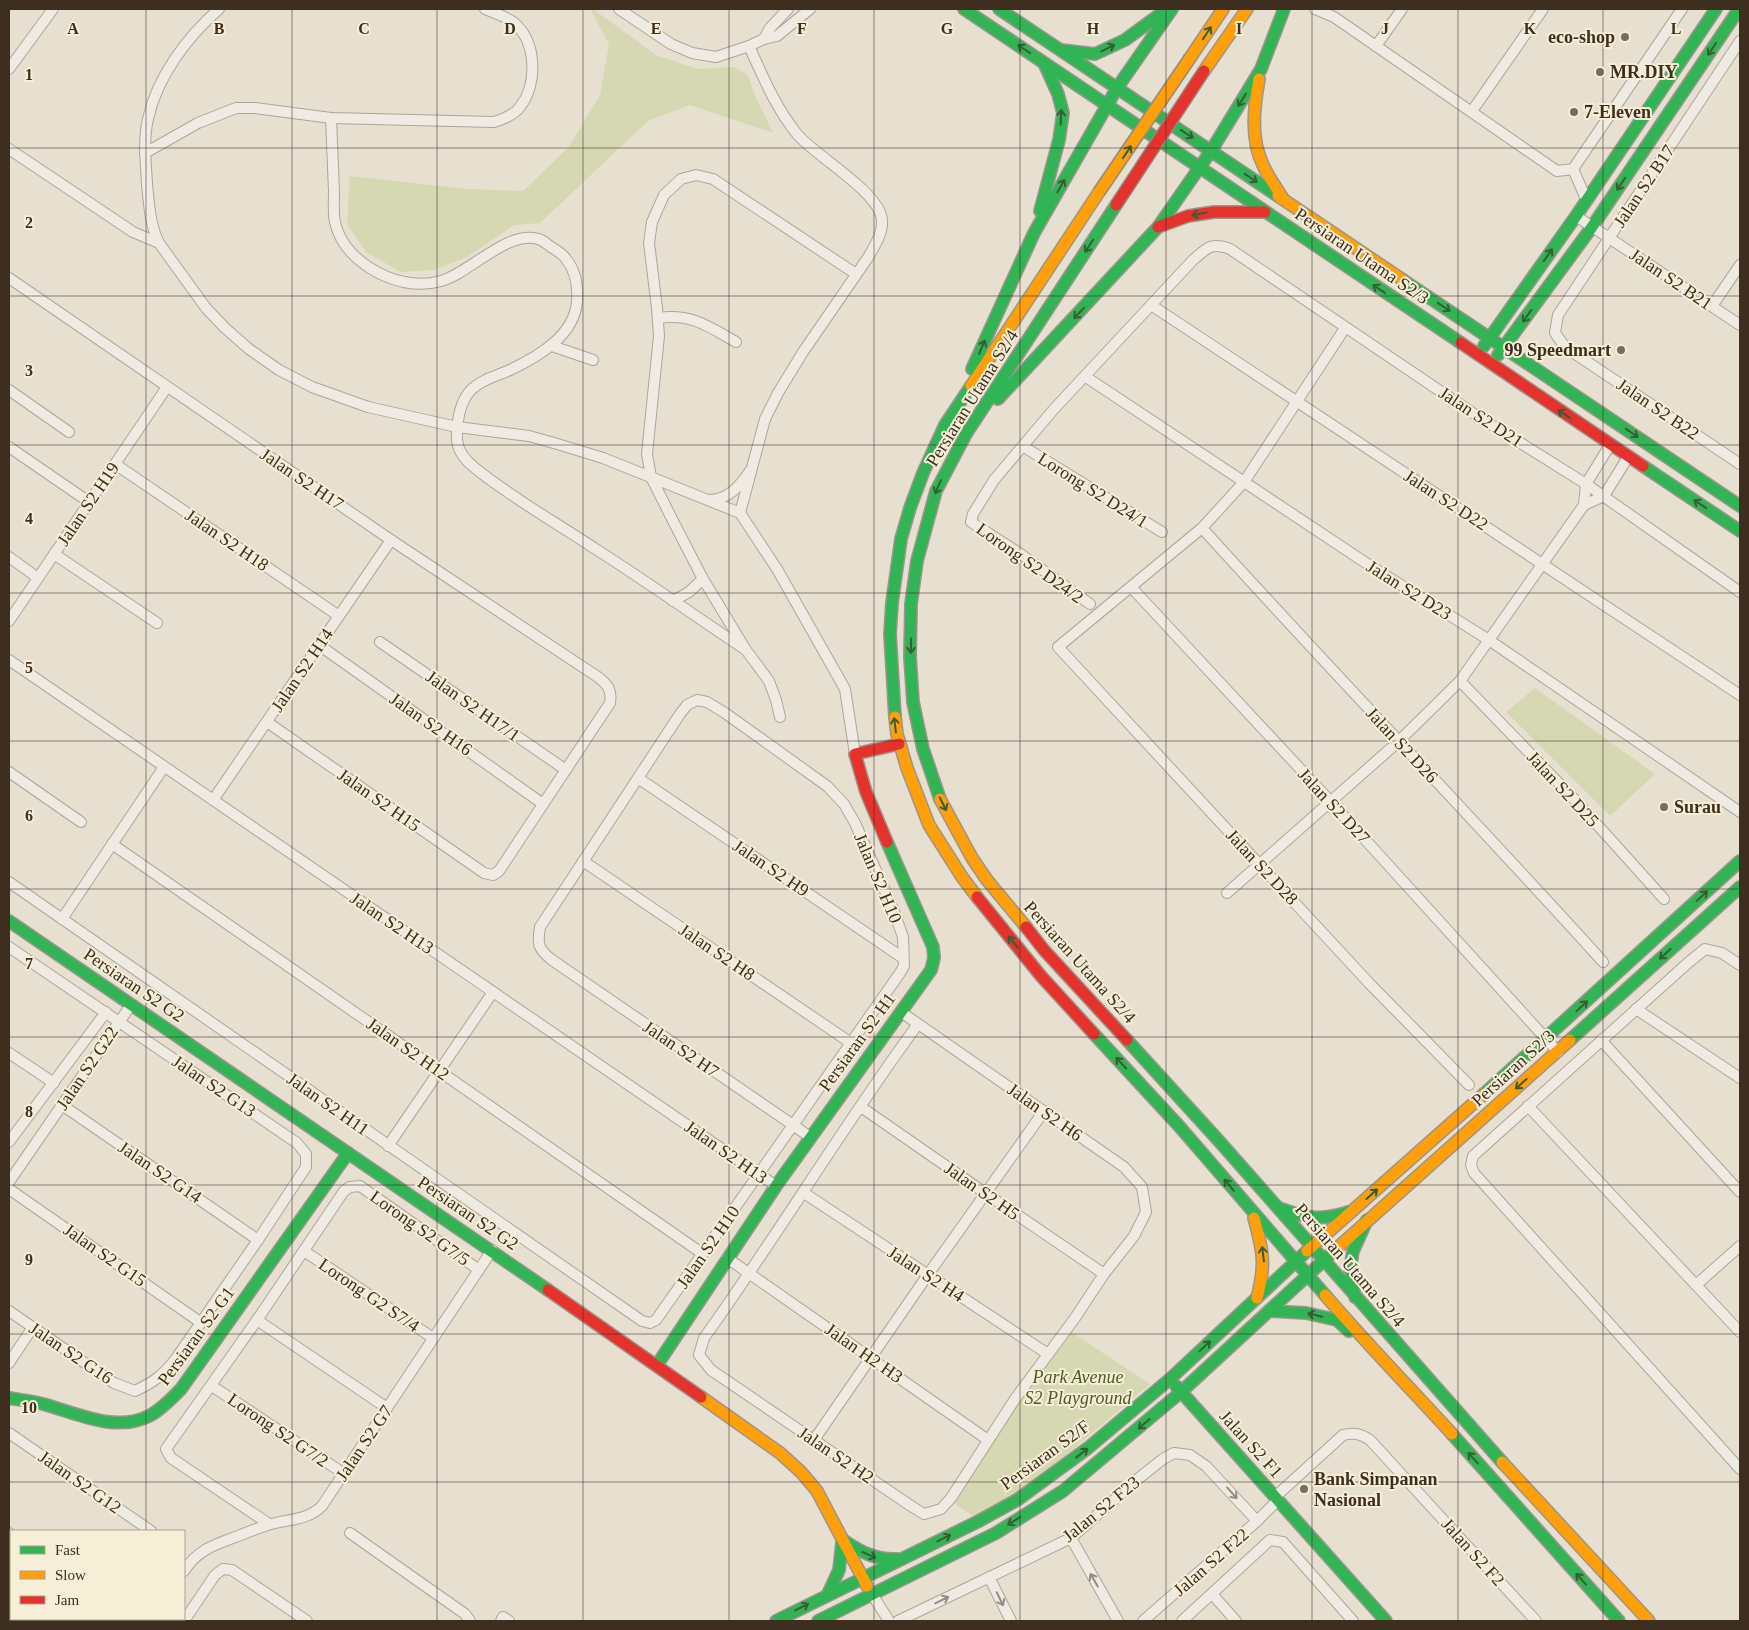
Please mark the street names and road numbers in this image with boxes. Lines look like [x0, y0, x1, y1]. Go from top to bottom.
street label: Jalan S2 B17 [1609, 141, 1679, 231]
street label: Persiaran Utama S2/3 [1291, 204, 1433, 308]
street label: Jalan S2 B21 [1626, 244, 1716, 314]
street label: Persiaran Utama S2/4 [922, 326, 1022, 470]
street label: Jalan S2 B22 [1613, 374, 1703, 444]
street label: Jalan S2 D21 [1435, 382, 1527, 452]
street label: Jalan S2 H17 [257, 444, 347, 514]
street label: Lorong S2 D24/1 [1034, 448, 1152, 532]
street label: Jalan S2 H19 [53, 459, 123, 549]
street label: Jalan S2 D22 [1400, 465, 1492, 535]
street label: Jalan S2 H18 [182, 505, 272, 575]
street label: Lorong S2 D24/2 [973, 519, 1087, 607]
street label: Jalan S2 D23 [1363, 556, 1455, 624]
street label: Jalan S2 H14 [267, 625, 337, 715]
street label: Jalan S2 H17/1 [422, 666, 524, 746]
street label: Jalan S2 H16 [386, 688, 476, 760]
street label: Jalan S2 D26 [1362, 703, 1442, 787]
street label: Jalan S2 D25 [1523, 747, 1603, 831]
street label: Jalan S2 H15 [334, 764, 424, 836]
street label: Jalan S2 D27 [1294, 764, 1374, 848]
street label: Jalan S2 D28 [1222, 825, 1302, 909]
street label: Jalan S2 H10 [850, 830, 906, 926]
street label: Jalan S2 H9 [729, 835, 813, 901]
street label: Jalan S2 H13 [347, 888, 437, 958]
street label: Persiaran Utama S2/4 [1020, 897, 1140, 1027]
street label: Jalan S2 H8 [675, 919, 759, 985]
street label: Persiaran S2 G2 [80, 944, 188, 1026]
street label: Persiaran S2 H1 [815, 989, 899, 1095]
street label: Jalan S2 H12 [363, 1013, 453, 1085]
street label: Jalan S2 H7 [639, 1016, 723, 1082]
street label: Jalan S2 G22 [52, 1023, 122, 1113]
street label: Persiaran S2/3 [1467, 1026, 1559, 1110]
street label: Jalan S2 G13 [169, 1051, 259, 1121]
street label: Jalan S2 H11 [283, 1068, 373, 1140]
street label: Jalan S2 H6 [1004, 1079, 1086, 1145]
street label: Jalan S2 H13 [681, 1116, 771, 1188]
street label: Jalan S2 G14 [115, 1137, 205, 1207]
street label: Jalan S2 H5 [941, 1158, 1023, 1224]
street label: Persiaran S2 G2 [414, 1172, 522, 1254]
street label: Lorong S2 G7/5 [366, 1186, 474, 1270]
street label: Persiaran Utama S2/4 [1291, 1199, 1409, 1331]
street label: Jalan S2 H10 [672, 1202, 744, 1292]
street label: Jalan S2 G15 [60, 1219, 150, 1291]
street label: Jalan S2 H4 [884, 1242, 968, 1306]
street label: Lorong G2 S7/4 [315, 1254, 423, 1336]
street label: Persiaran S2 G1 [154, 1283, 238, 1389]
street label: Jalan S2 G16 [26, 1318, 116, 1388]
street label: Jalan H2 H3 [821, 1319, 907, 1387]
street label: Lorong S2 G7/2 [224, 1389, 332, 1471]
street label: Jalan S2 G7 [331, 1401, 397, 1485]
street label: Jalan S2 F1 [1215, 1406, 1287, 1482]
street label: Persiaran S2/F [996, 1416, 1094, 1494]
street label: Jalan S2 H2 [794, 1422, 878, 1488]
street label: Jalan S2 G12 [35, 1446, 125, 1518]
street label: Jalan S2 F23 [1059, 1472, 1143, 1546]
street label: Jalan S2 F2 [1437, 1514, 1509, 1590]
street label: Jalan S2 F22 [1169, 1524, 1253, 1600]

